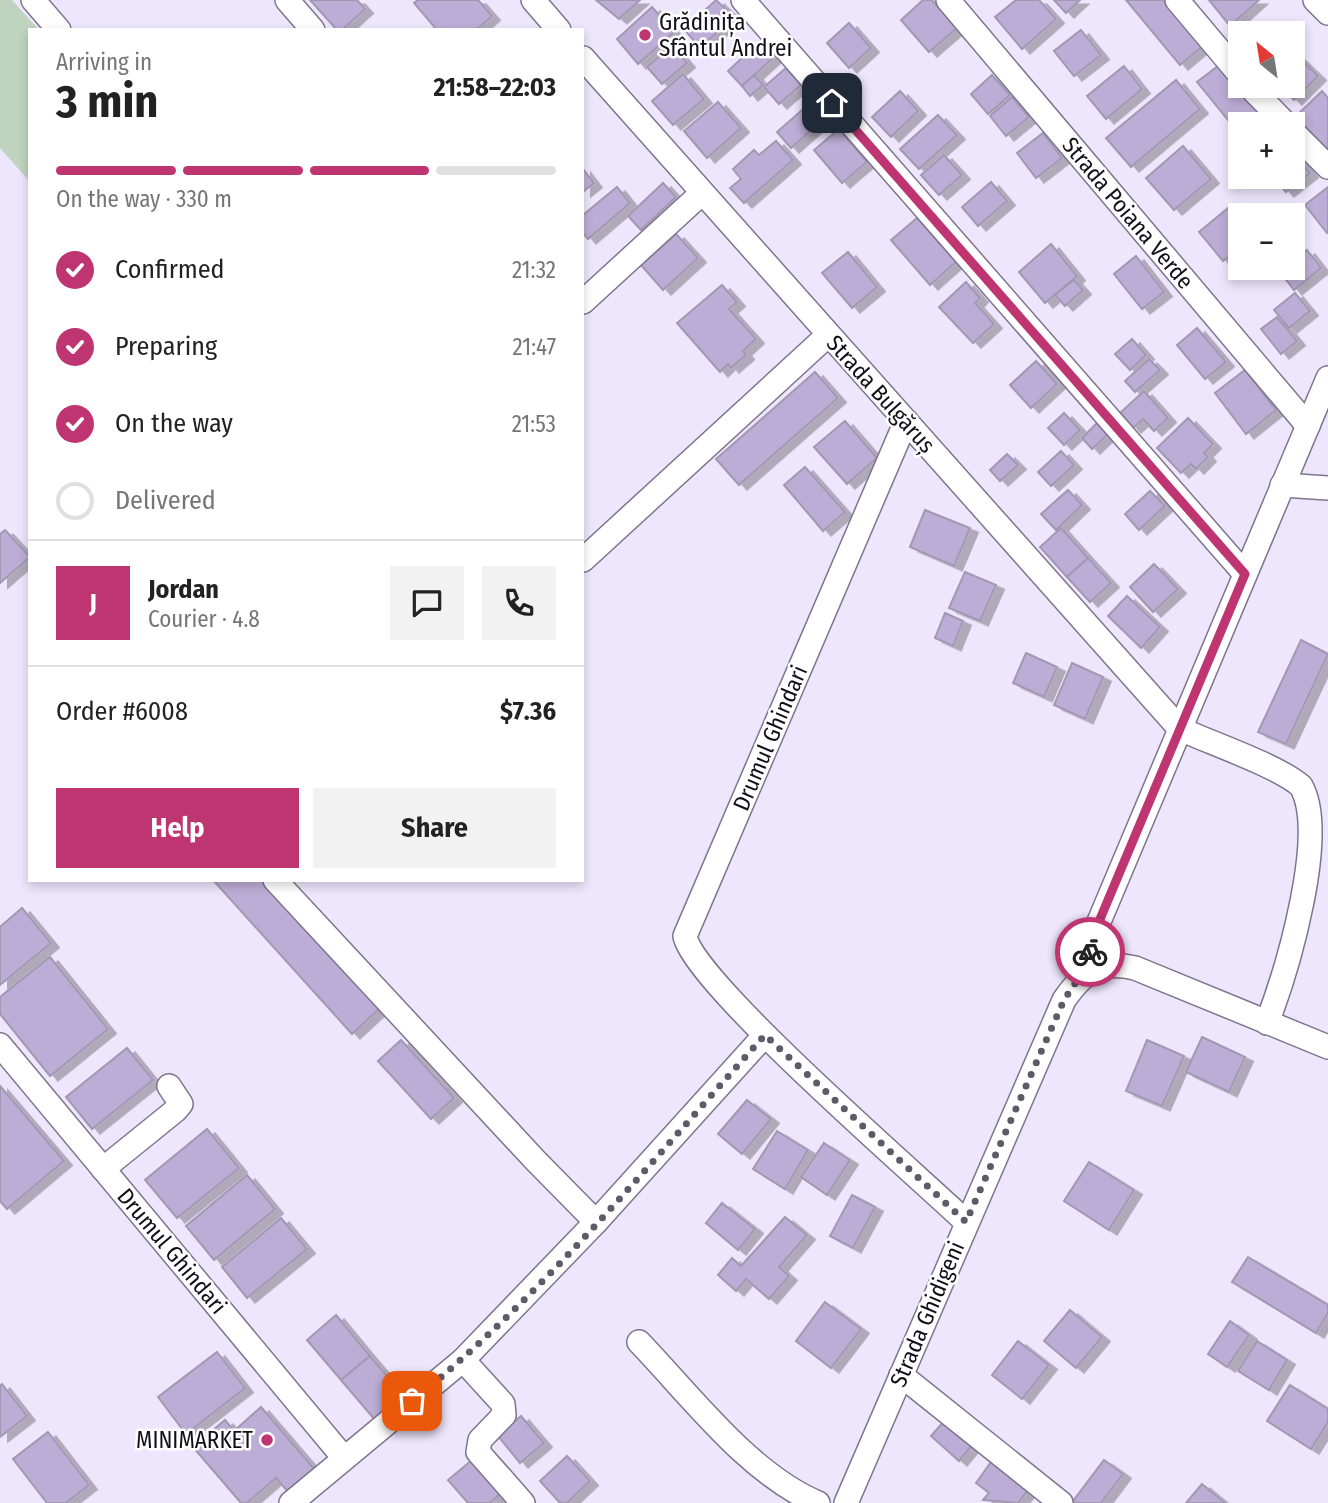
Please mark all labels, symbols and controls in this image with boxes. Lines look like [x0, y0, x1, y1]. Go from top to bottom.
place label: Grădinița Sfântul Andrei [659, 8, 792, 62]
north arrow [1228, 21, 1306, 98]
map controls [1228, 21, 1305, 280]
marker: Grădinița Sfântul Andrei [637, 27, 653, 43]
text: Arriving in [56, 48, 152, 76]
text: 21:58–22:03 [433, 72, 556, 103]
pin [802, 73, 862, 133]
text: 3 min [56, 74, 158, 129]
icon: home [813, 84, 851, 122]
button: + [1228, 112, 1305, 189]
street label: Strada Poiana Verde [1056, 131, 1200, 295]
text: On the way · 330 m [56, 185, 232, 213]
button: − [1228, 203, 1305, 280]
icon: check [56, 251, 94, 289]
text: Confirmed [115, 254, 225, 285]
text: 21:32 [512, 256, 556, 284]
icon: check [56, 328, 94, 366]
street label: Strada Bulgăruș [820, 329, 941, 459]
text: Preparing [115, 331, 217, 362]
text: 21:47 [513, 333, 556, 361]
icon: check [56, 405, 94, 443]
text: On the way [115, 408, 233, 439]
text: 21:53 [512, 410, 556, 438]
text: Delivered [115, 485, 216, 516]
button: chat [390, 566, 464, 640]
button: phone [482, 566, 556, 640]
text: Jordan [148, 574, 219, 605]
text: J [89, 588, 97, 619]
text: Courier · 4.8 [148, 605, 260, 633]
street label: Drumul Ghindari [727, 661, 813, 815]
text: Order #6008 [56, 696, 188, 727]
text: $7.36 [500, 696, 556, 727]
button: Help [56, 788, 299, 868]
button: Share [313, 788, 556, 868]
courier [1055, 917, 1125, 987]
icon: bike [1071, 933, 1109, 971]
street label: Drumul Ghindari [111, 1183, 233, 1319]
street label: Strada Ghidigeni [884, 1237, 970, 1391]
pin [382, 1371, 442, 1431]
icon: bag [393, 1382, 431, 1420]
place label: MINIMARKET [136, 1426, 253, 1454]
marker: MINIMARKET [259, 1432, 275, 1448]

